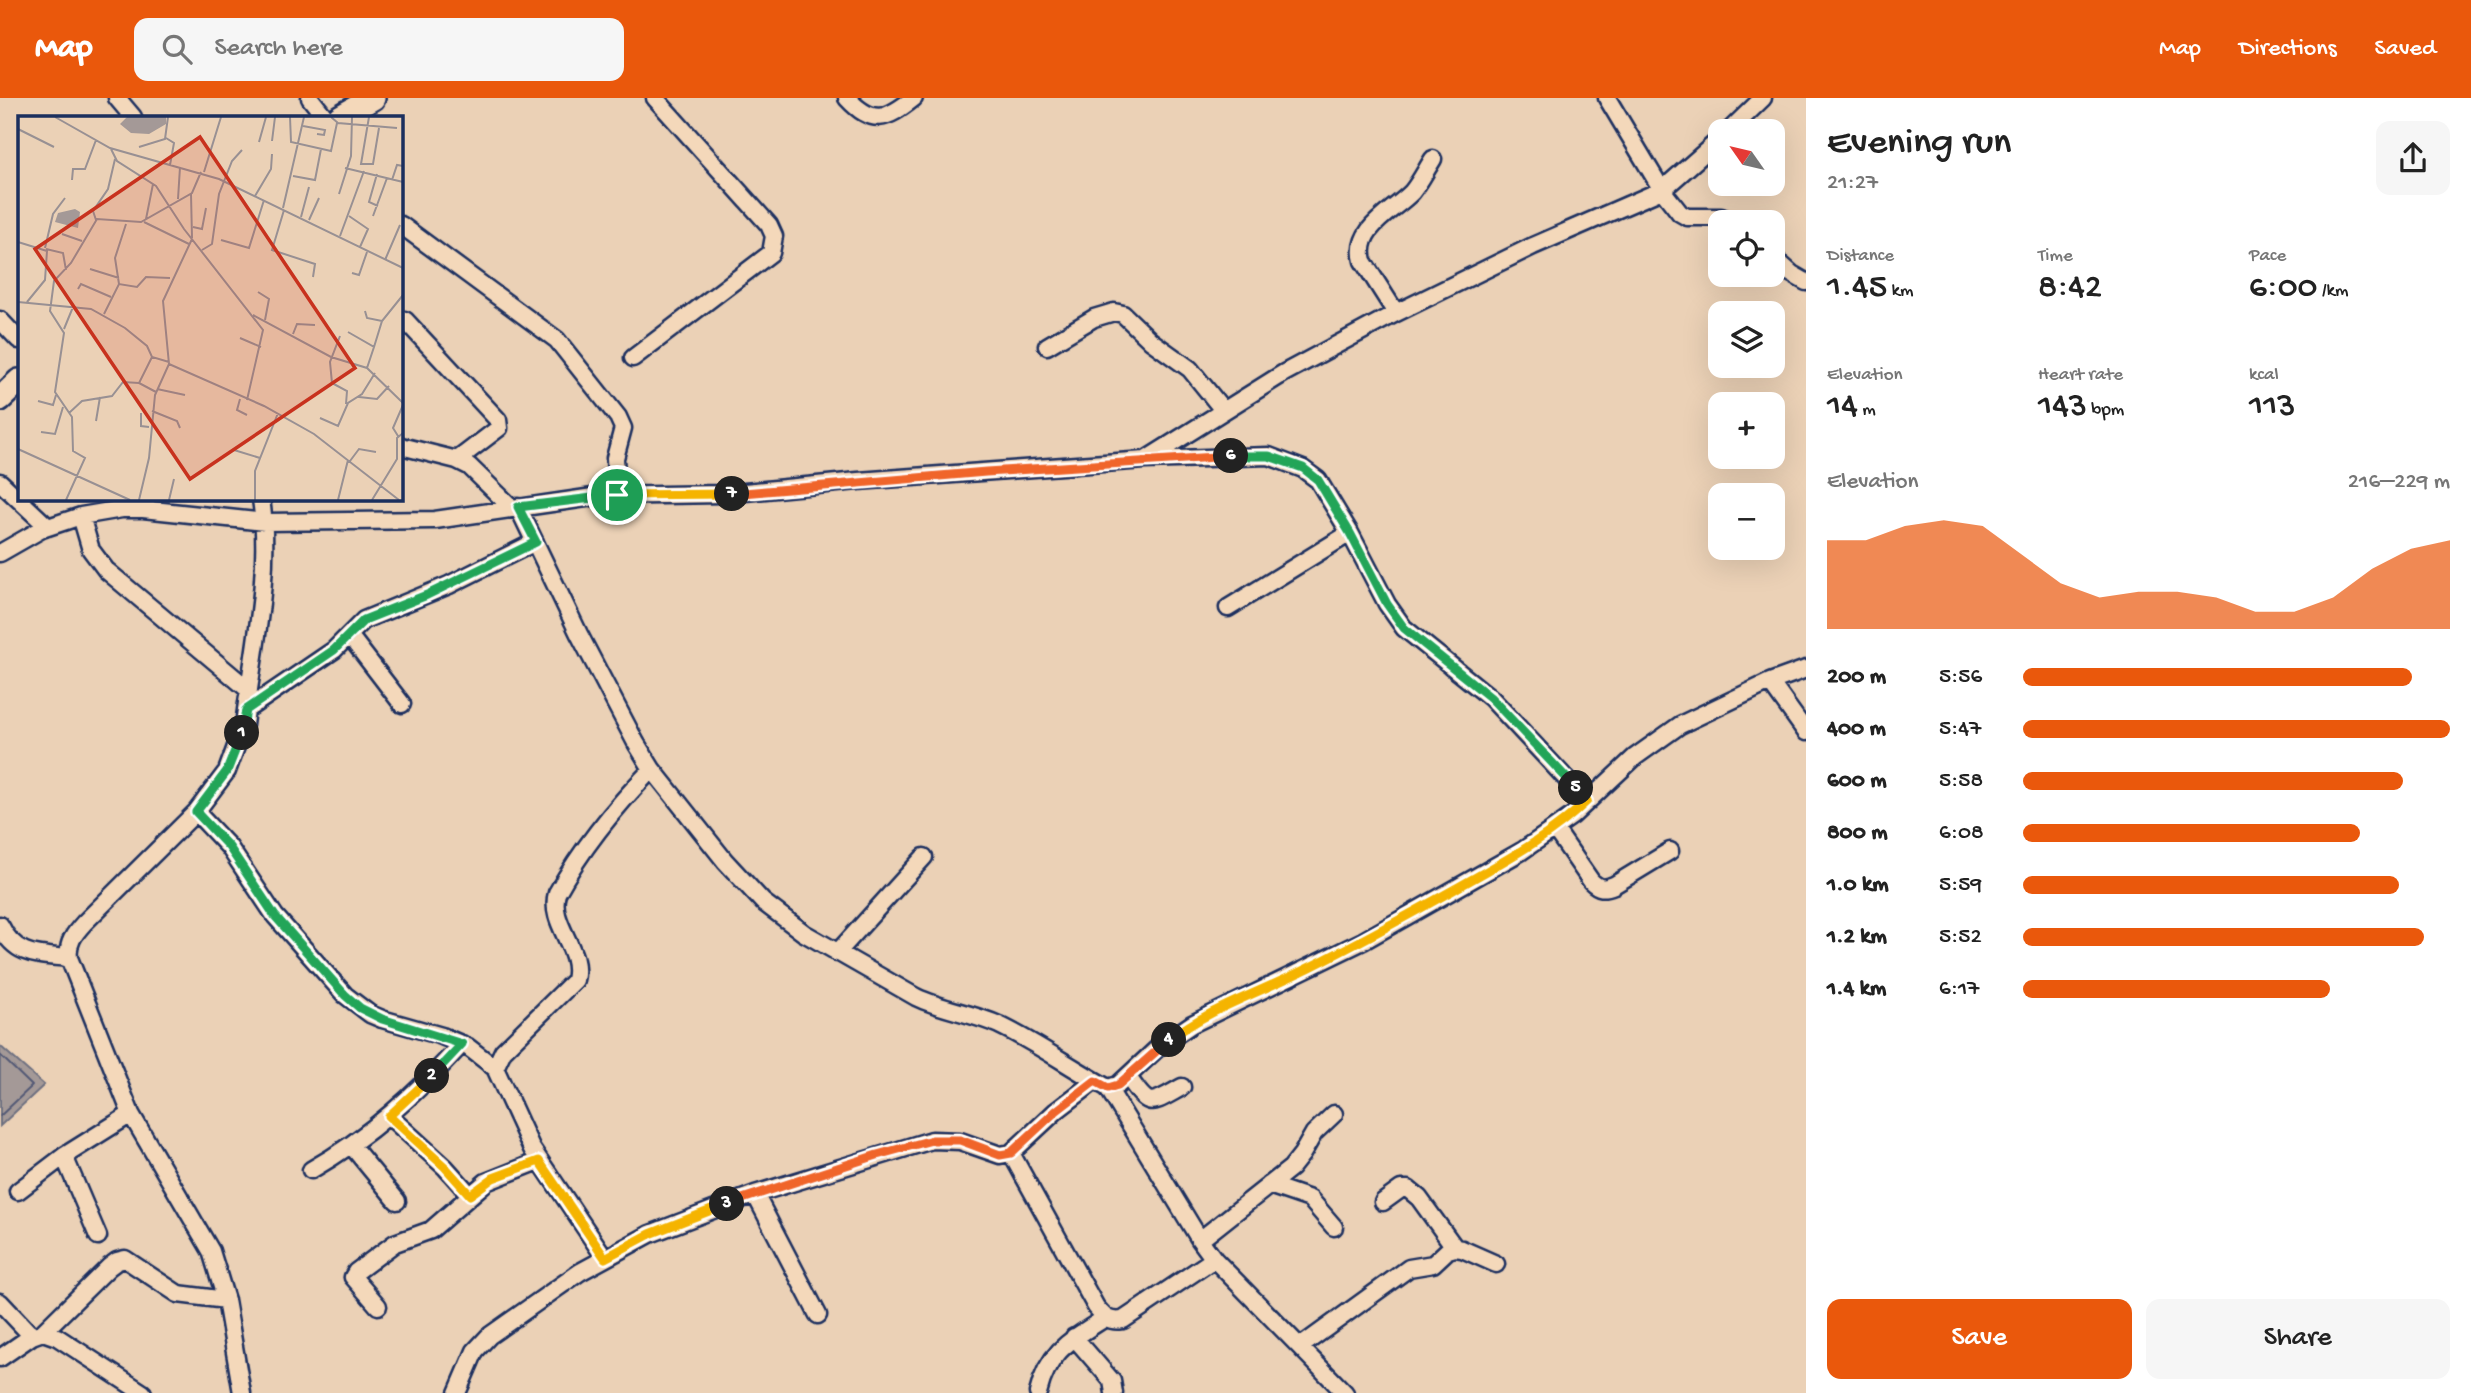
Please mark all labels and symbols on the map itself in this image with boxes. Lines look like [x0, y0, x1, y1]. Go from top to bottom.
inset map [18, 116, 402, 500]
north arrow [1708, 119, 1785, 196]
pin: 6 [1214, 438, 1248, 474]
pin [587, 465, 647, 525]
pin: 7 [714, 476, 750, 512]
pin: 1 [224, 716, 260, 750]
pin: 5 [1558, 770, 1594, 806]
pin: 4 [1152, 1023, 1186, 1058]
pin: 2 [414, 1058, 450, 1094]
pin: 3 [710, 1186, 744, 1222]

